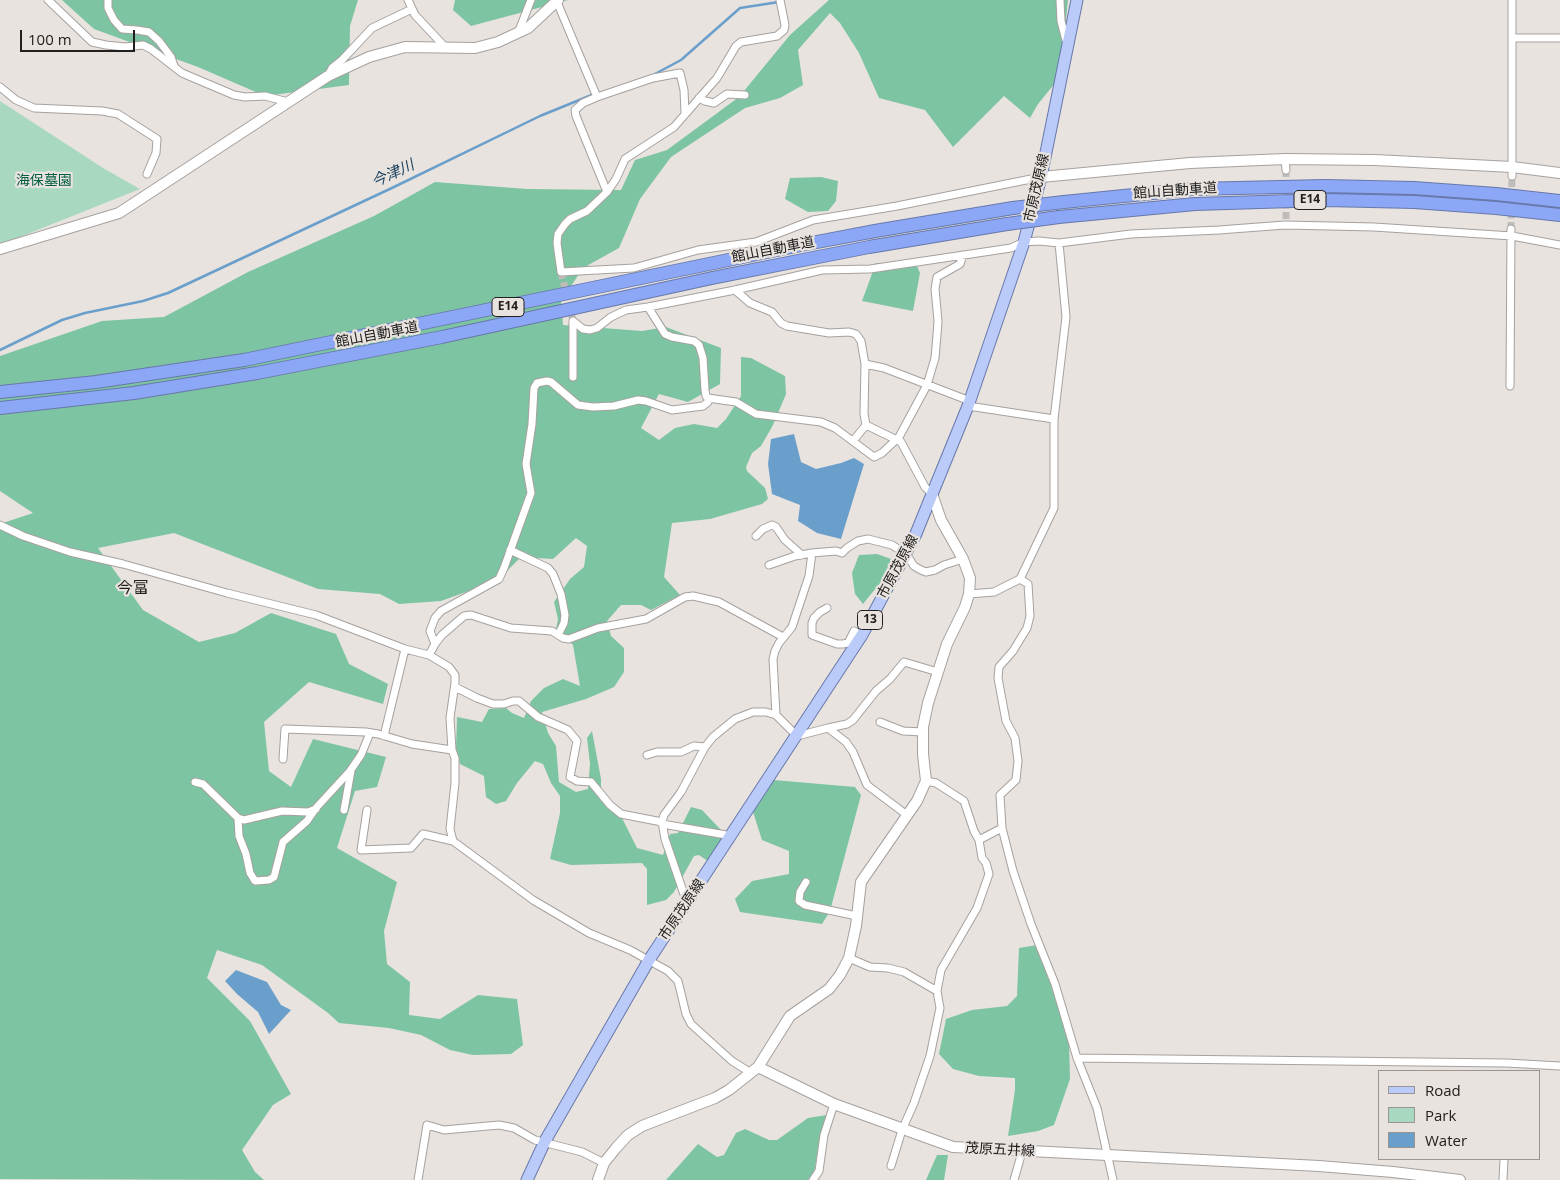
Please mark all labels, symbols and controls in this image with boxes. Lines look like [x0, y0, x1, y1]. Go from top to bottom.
scale bar [22, 20, 138, 52]
text: 100 m [28, 29, 72, 49]
street label: 市原茂原線 [1021, 152, 1053, 224]
water label: 今津川 [369, 156, 417, 192]
park label: 海保墓園 [16, 173, 72, 189]
street label: 館山自動車道 [1133, 180, 1217, 202]
road number: E14 [1294, 190, 1326, 210]
street label: 館山自動車道 [730, 234, 816, 266]
road number: E14 [492, 298, 524, 316]
street label: 館山自動車道 [334, 319, 420, 351]
street label: 市原茂原線 [874, 532, 922, 602]
district label: 今富 [117, 578, 149, 598]
road number: 13 [858, 610, 882, 630]
street label: 市原茂原線 [655, 876, 709, 944]
legend [1378, 1070, 1540, 1160]
text: Road [1425, 1080, 1461, 1100]
text: Park [1425, 1105, 1456, 1125]
text: Water [1425, 1130, 1467, 1150]
street label: 茂原五井線 [965, 1140, 1035, 1160]

